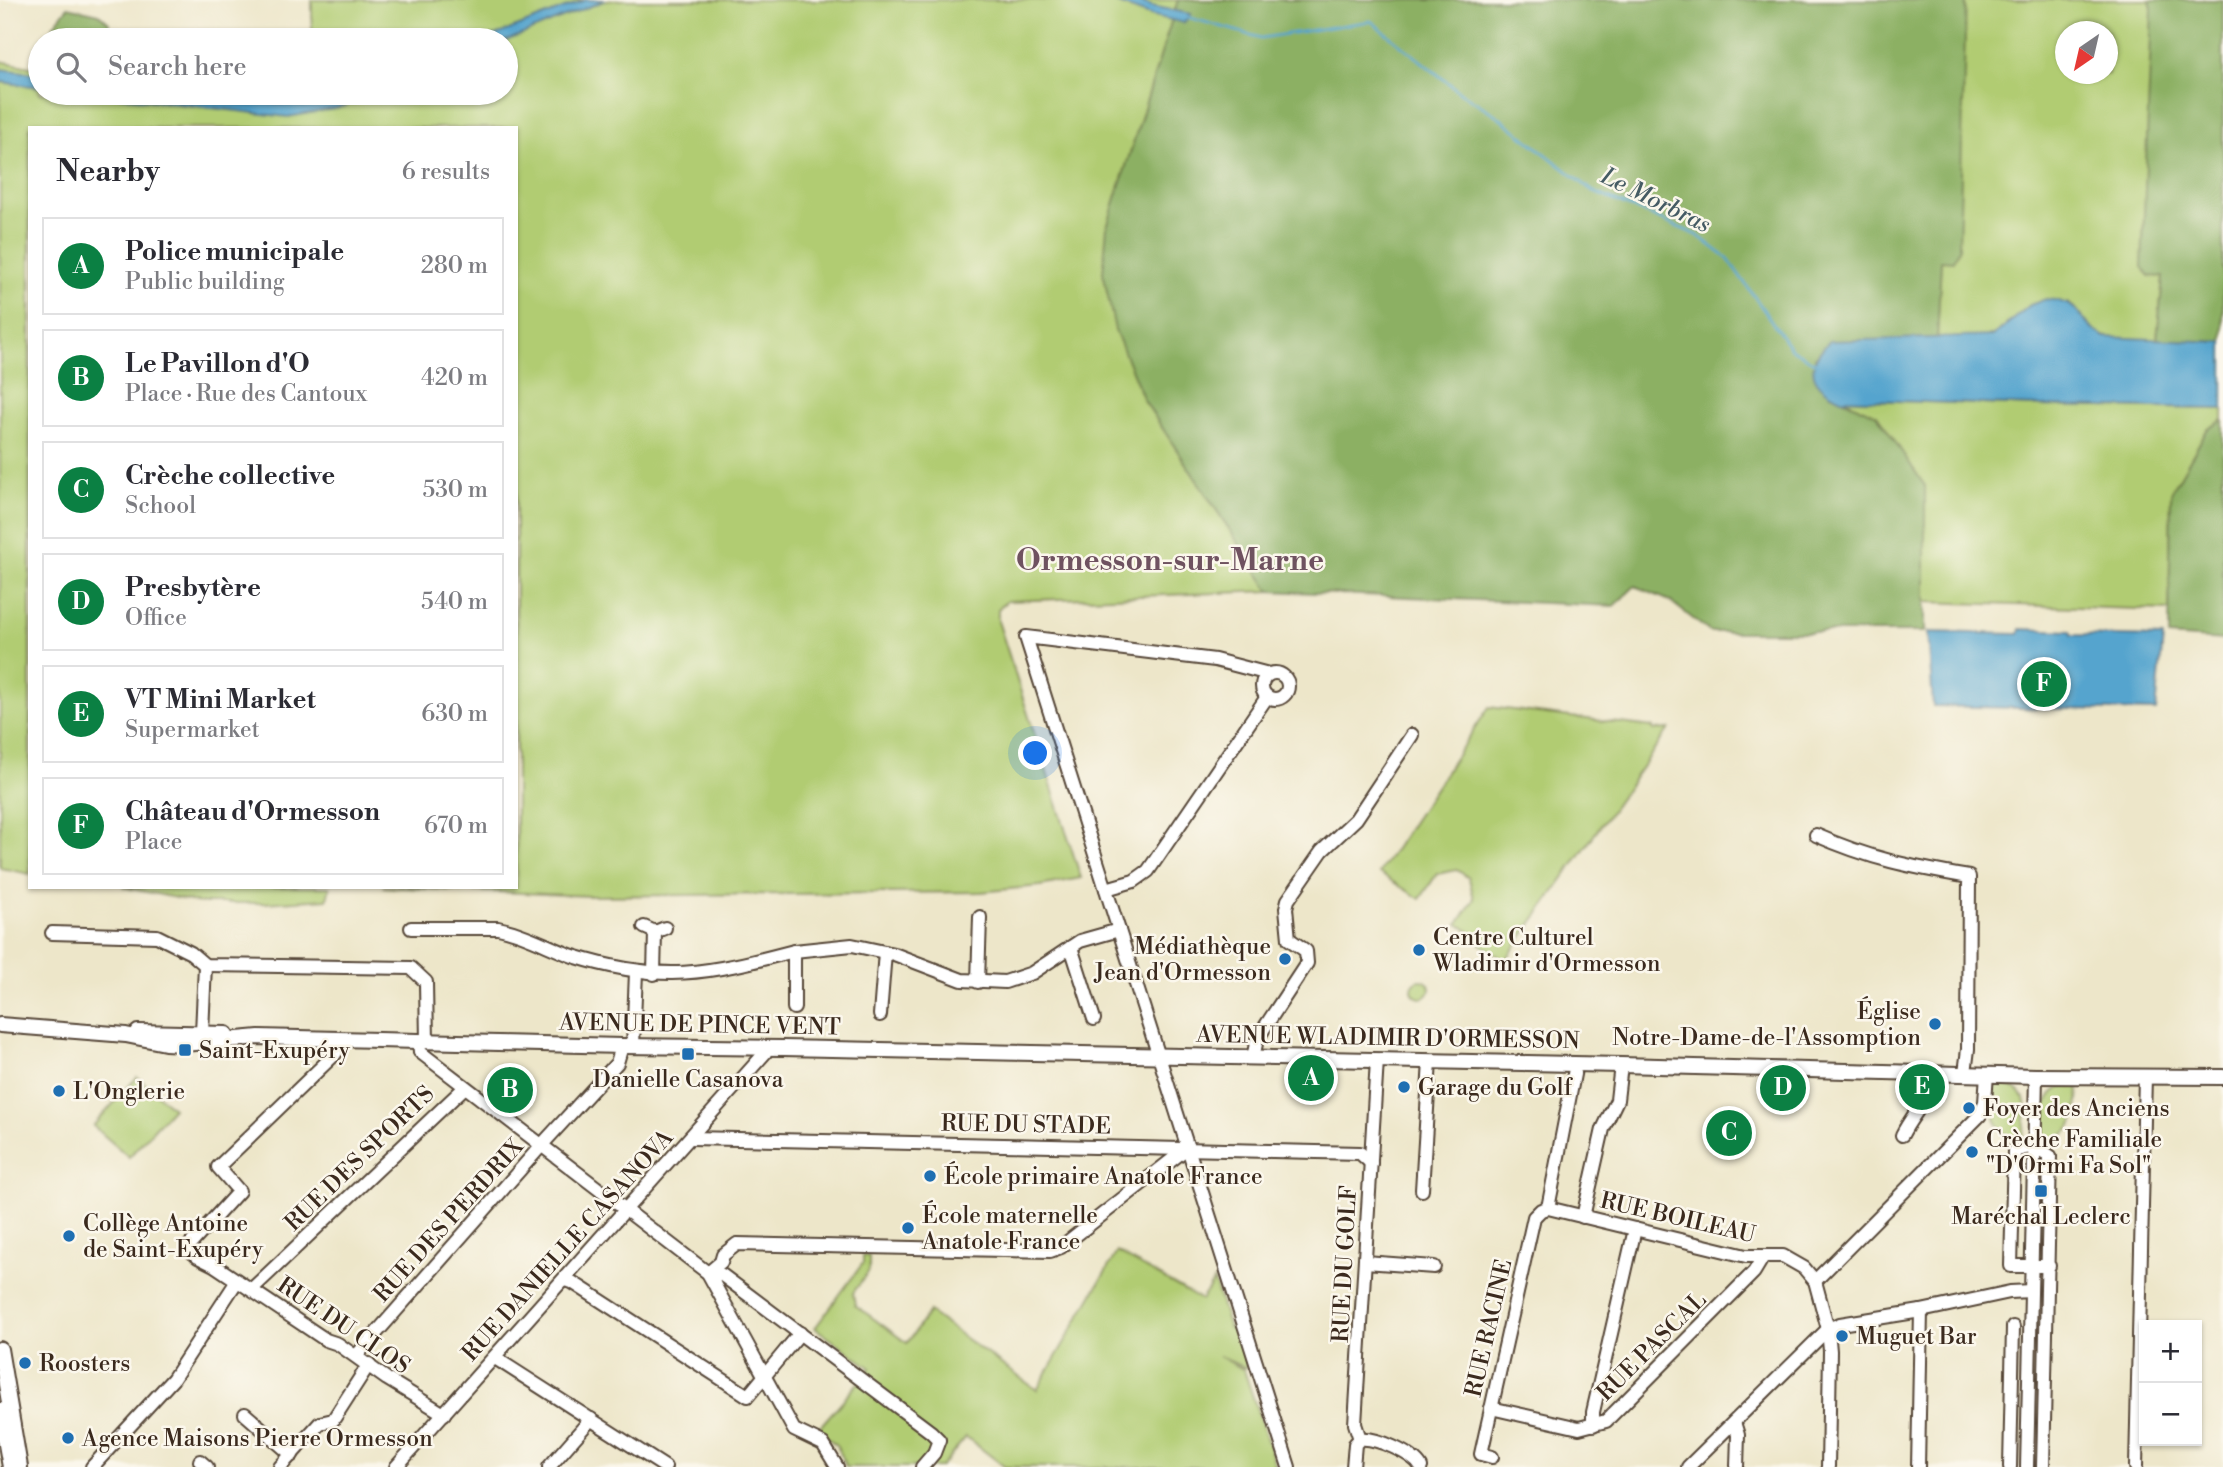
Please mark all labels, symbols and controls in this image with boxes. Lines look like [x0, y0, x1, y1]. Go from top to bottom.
north arrow [2055, 21, 2118, 84]
search box [28, 28, 518, 105]
icon: search [52, 48, 90, 86]
text: Search here [108, 51, 247, 83]
text: Nearby [56, 153, 160, 191]
text: 6 results [402, 158, 490, 186]
water label: Le Morbras [1595, 161, 1715, 240]
text: Police municipale [125, 236, 344, 268]
text: A [73, 252, 89, 280]
text: 280 m [421, 252, 488, 280]
text: Public building [125, 268, 285, 296]
text: Le Pavillon d'O [125, 348, 310, 380]
text: B [72, 364, 90, 392]
text: 420 m [421, 364, 488, 392]
text: Place · Rue des Cantoux [125, 380, 367, 408]
text: Crèche collective [125, 460, 335, 492]
text: C [73, 476, 89, 504]
text: 530 m [422, 476, 488, 504]
text: School [125, 492, 196, 520]
district label: Ormesson-sur-Marne [1016, 542, 1324, 580]
text: Presbytère [125, 572, 261, 604]
text: D [72, 588, 90, 616]
text: 540 m [421, 588, 488, 616]
text: Office [125, 604, 187, 632]
pin: F [2021, 658, 2067, 710]
text: VT Mini Market [125, 684, 316, 716]
text: E [73, 700, 89, 728]
text: 630 m [421, 700, 488, 728]
text: Supermarket [125, 716, 260, 744]
your location [1018, 736, 1052, 770]
text: Château d'Ormesson [125, 796, 380, 828]
text: F [73, 812, 89, 840]
text: 670 m [424, 812, 488, 840]
text: Place [125, 828, 182, 856]
place label: Centre Culturel Wladimir d'Ormesson [1432, 924, 1661, 978]
place label: Médiathèque Jean d'Ormesson [1093, 933, 1271, 987]
marker: Centre Culturel Wladimir d'Ormesson [1411, 942, 1427, 958]
marker: Médiathèque Jean d'Ormesson [1277, 951, 1293, 967]
place label: Église Notre-Dame-de-l'Assomption [1612, 996, 1921, 1052]
street label: AVENUE DE PINCE VENT [558, 1009, 841, 1041]
marker: Église Notre-Dame-de-l'Assomption [1927, 1016, 1943, 1032]
street label: AVENUE WLADIMIR D'ORMESSON [1195, 1021, 1580, 1055]
place label: Saint-Exupéry [199, 1037, 351, 1065]
marker: Saint-Exupéry [177, 1042, 193, 1058]
marker: Danielle Casanova [680, 1046, 696, 1062]
pin: A [1288, 1052, 1334, 1104]
pin: E [1899, 1061, 1945, 1113]
pin: D [1760, 1062, 1806, 1114]
pin: B [487, 1064, 533, 1116]
place label: Danielle Casanova [593, 1066, 784, 1094]
place label: Garage du Golf [1418, 1074, 1574, 1102]
place label: L'Onglerie [73, 1078, 185, 1106]
marker: Garage du Golf [1396, 1079, 1412, 1095]
street label: RUE DES SPORTS [279, 1080, 440, 1237]
marker: L'Onglerie [51, 1083, 67, 1099]
place label: Foyer des Anciens [1983, 1095, 2170, 1123]
marker: Foyer des Anciens [1961, 1100, 1977, 1116]
pin: C [1706, 1107, 1752, 1159]
street label: RUE DU STADE [941, 1110, 1111, 1140]
street label: RUE DANIELLE CASANOVA [456, 1123, 680, 1367]
place label: Crèche Familiale "D'Ormi Fa Sol" [1986, 1126, 2162, 1180]
street label: RUE DES PERDRIX [368, 1132, 531, 1308]
marker: Crèche Familiale "D'Ormi Fa Sol" [1964, 1144, 1980, 1160]
place label: École primaire Anatole France [944, 1161, 1263, 1191]
marker: École primaire Anatole France [922, 1168, 938, 1184]
marker: Maréchal Leclerc [2033, 1183, 2049, 1199]
street label: RUE DU GOLF [1327, 1185, 1363, 1343]
street label: RUE BOILEAU [1597, 1187, 1758, 1249]
place label: École maternelle Anatole France [921, 1200, 1098, 1256]
place label: Maréchal Leclerc [1951, 1203, 2131, 1231]
place label: Collège Antoine de Saint-Exupéry [83, 1210, 264, 1264]
marker: École maternelle Anatole France [900, 1220, 916, 1236]
marker: Collège Antoine de Saint-Exupéry [61, 1228, 77, 1244]
street label: RUE RACINE [1460, 1257, 1518, 1400]
street label: RUE DU CLOS [272, 1271, 415, 1380]
street label: RUE PASCAL [1591, 1286, 1712, 1407]
map controls [2139, 1320, 2202, 1446]
button: + [2139, 1320, 2202, 1383]
place label: Muguet Bar [1856, 1323, 1977, 1351]
marker: Muguet Bar [1834, 1328, 1850, 1344]
place label: Roosters [39, 1350, 130, 1378]
marker: Roosters [17, 1355, 33, 1371]
button: − [2139, 1383, 2202, 1446]
place label: Agence Maisons Pierre Ormesson [81, 1425, 433, 1453]
marker: Agence Maisons Pierre Ormesson [60, 1430, 76, 1446]

